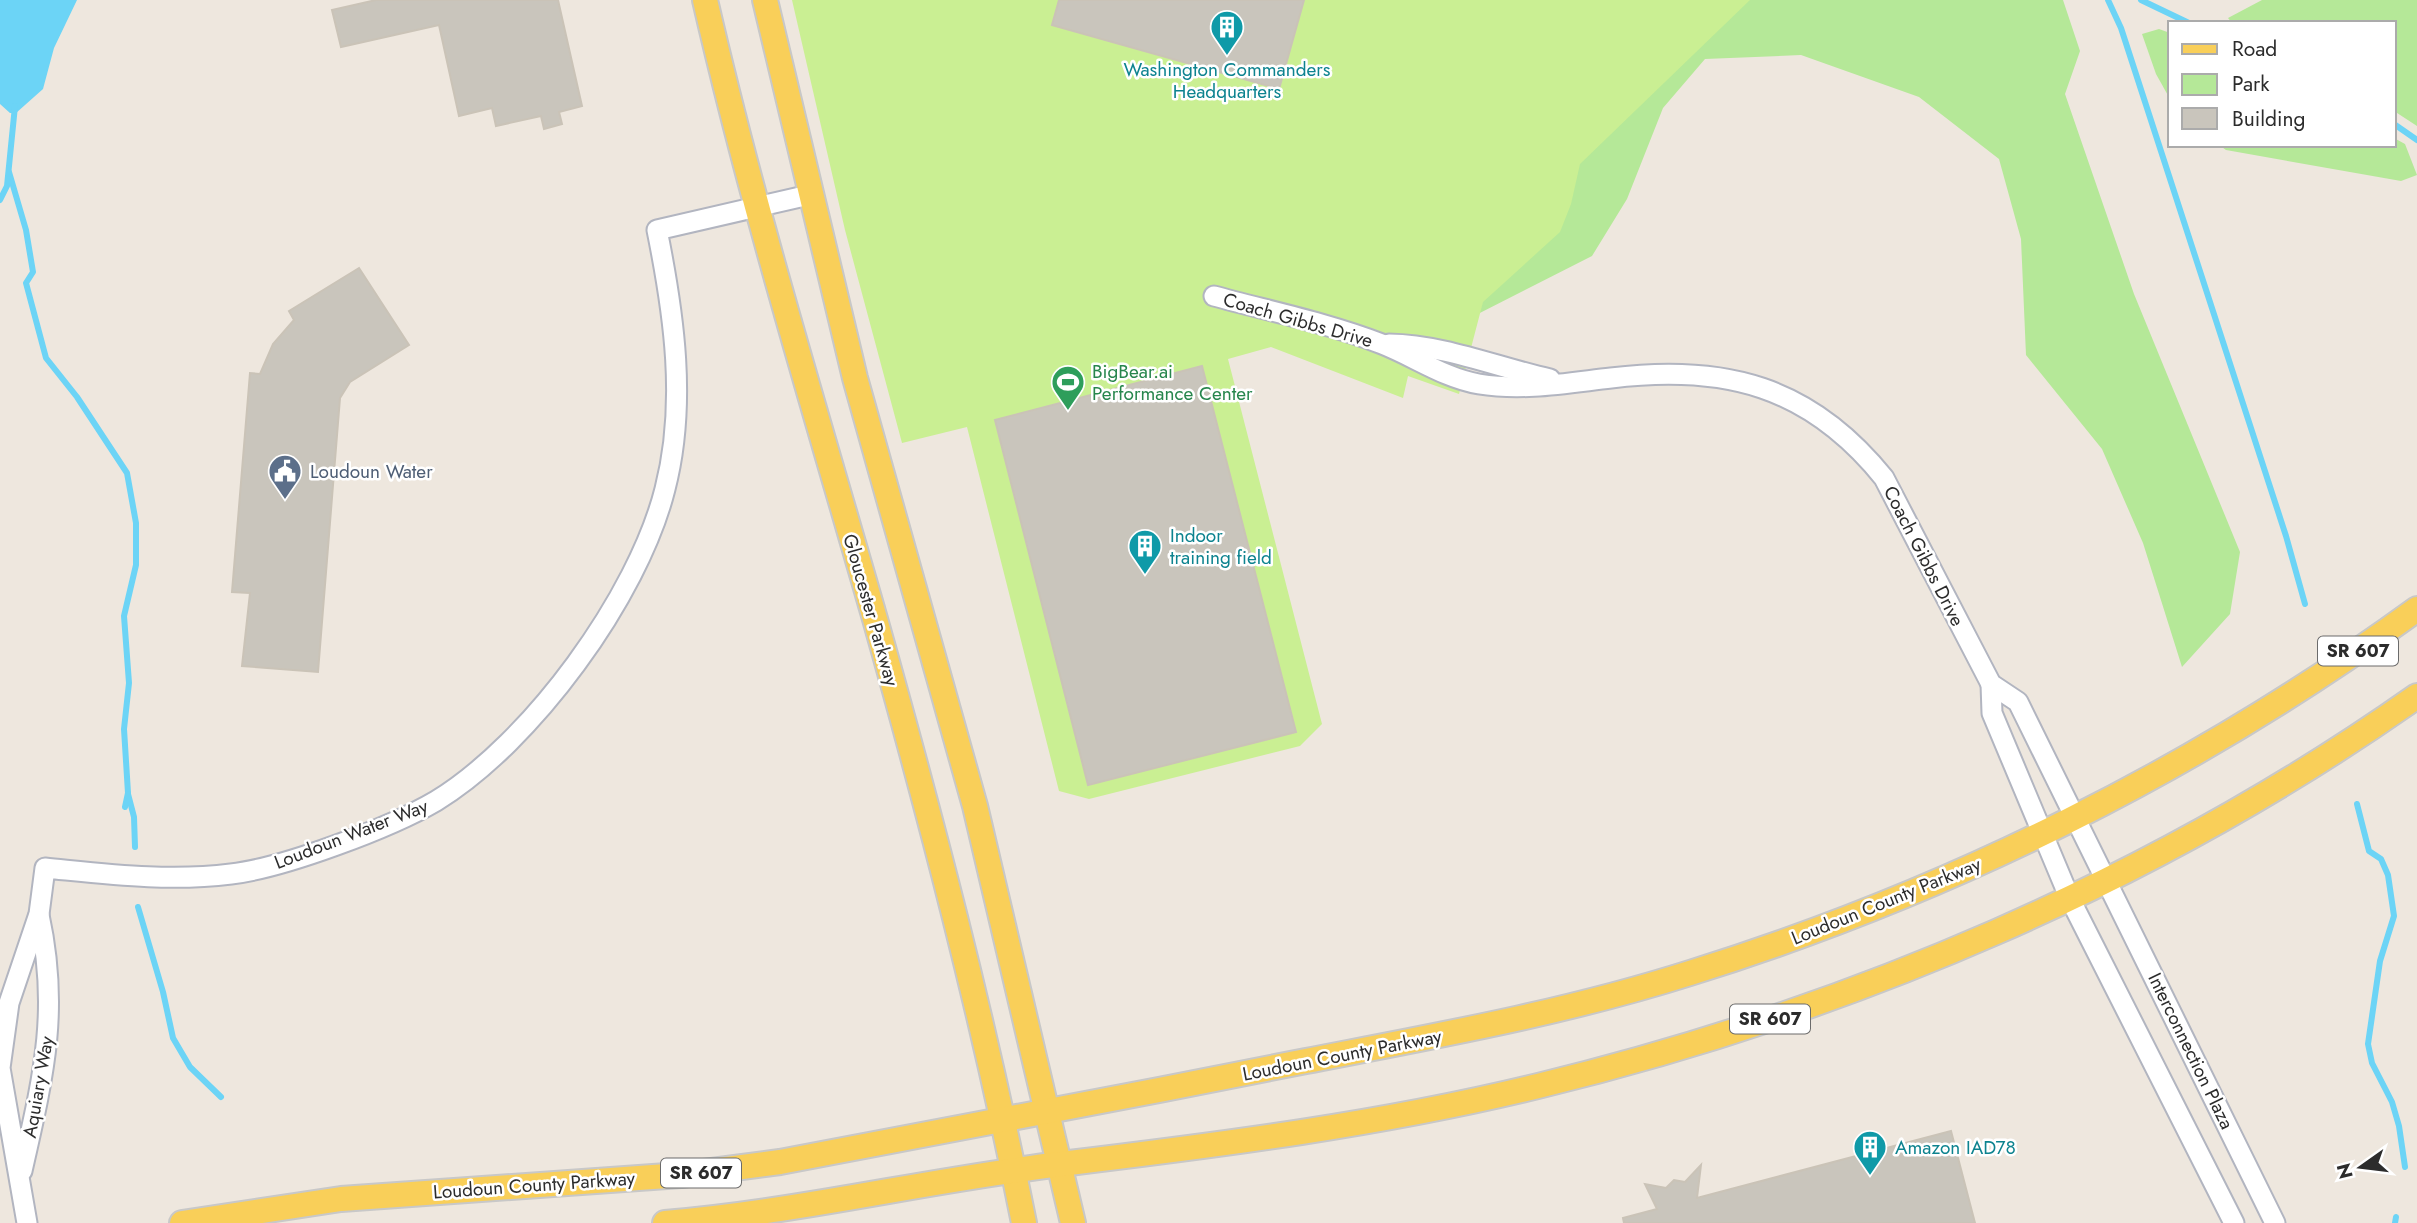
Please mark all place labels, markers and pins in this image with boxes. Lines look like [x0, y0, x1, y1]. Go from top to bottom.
building icon: Washington Commanders Headquarters [1208, 8, 1246, 57]
place label: Washington Commanders Headquarters [1124, 56, 1331, 105]
place label: BigBear.ai Performance Center [1092, 358, 1253, 407]
sports icon: BigBear.ai Performance Center [1049, 363, 1087, 412]
public building icon: Loudoun Water [266, 452, 304, 501]
place label: Loudoun Water [310, 458, 433, 485]
place label: Indoor training field [1170, 522, 1272, 571]
building icon: Indoor training field [1126, 527, 1164, 576]
building icon: Amazon IAD78 [1851, 1128, 1889, 1177]
place label: Amazon IAD78 [1895, 1134, 2016, 1161]

